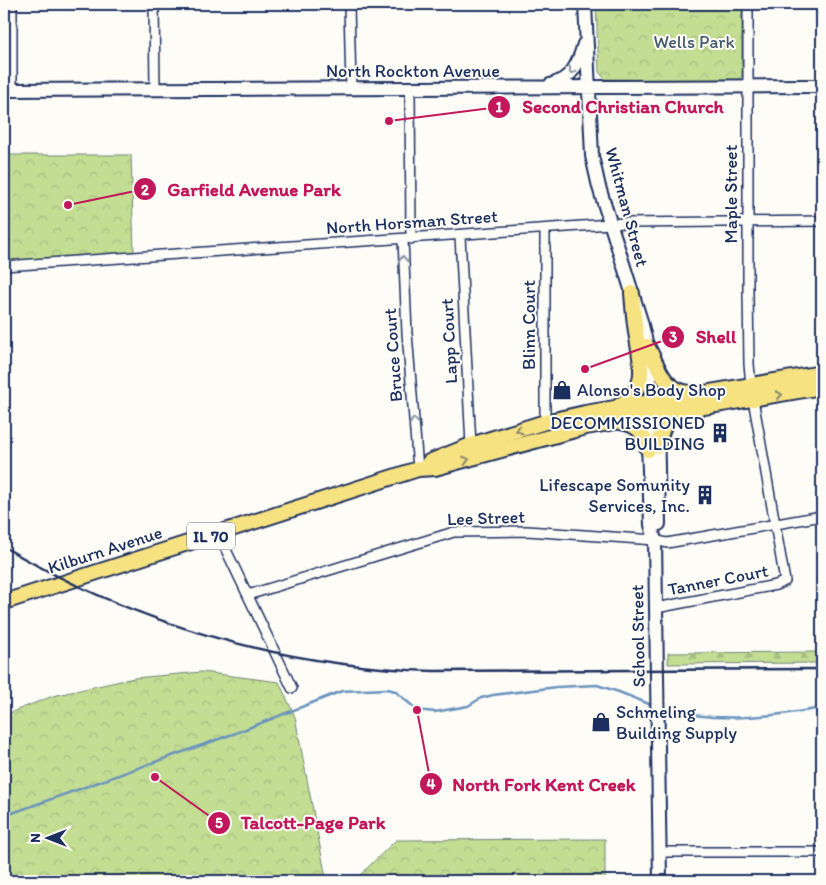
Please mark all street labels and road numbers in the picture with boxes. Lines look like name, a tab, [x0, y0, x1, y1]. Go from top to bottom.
street label: North Rockton Avenue	[326, 60, 500, 82]
street label: Maple Street	[720, 144, 742, 243]
street label: Whitman Street	[600, 145, 654, 269]
street label: North Horsman Street	[325, 205, 499, 239]
street label: Blinn Court	[518, 280, 540, 370]
street label: Lapp Court	[436, 297, 462, 384]
street label: Bruce Court	[379, 307, 407, 403]
street label: Lee Street	[447, 506, 526, 530]
street label: Kilburn Avenue	[45, 521, 165, 579]
road number: IL 70	[187, 522, 235, 550]
street label: Tanner Court	[666, 559, 770, 601]
street label: School Street	[626, 584, 650, 688]

